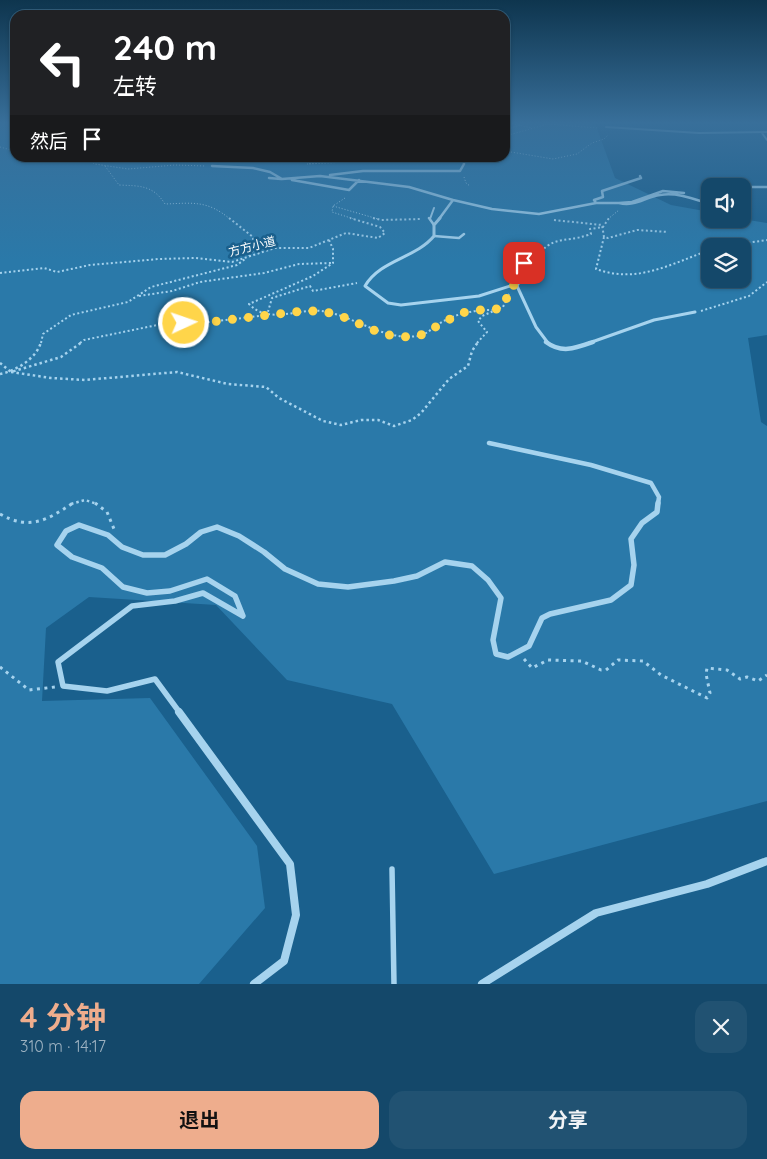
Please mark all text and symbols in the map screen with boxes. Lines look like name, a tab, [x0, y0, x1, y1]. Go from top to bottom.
text: 240 m	[113, 25, 217, 69]
icon: left	[30, 30, 95, 95]
text: 左转	[113, 72, 157, 100]
icon: arrive	[78, 125, 106, 153]
text: 然后	[30, 129, 68, 153]
map controls	[701, 178, 751, 288]
button: sound	[701, 178, 751, 228]
street label: 方方小道	[227, 233, 277, 259]
button: layers	[701, 238, 751, 288]
pin	[503, 242, 545, 284]
icon: arrive	[510, 249, 538, 277]
position arrow	[157, 296, 209, 348]
text: 4 分钟	[20, 998, 106, 1036]
button: close	[695, 1001, 747, 1053]
text: 310 m · 14:17	[20, 1036, 106, 1056]
button: 退出	[20, 1091, 379, 1149]
button: 分享	[389, 1091, 747, 1149]

